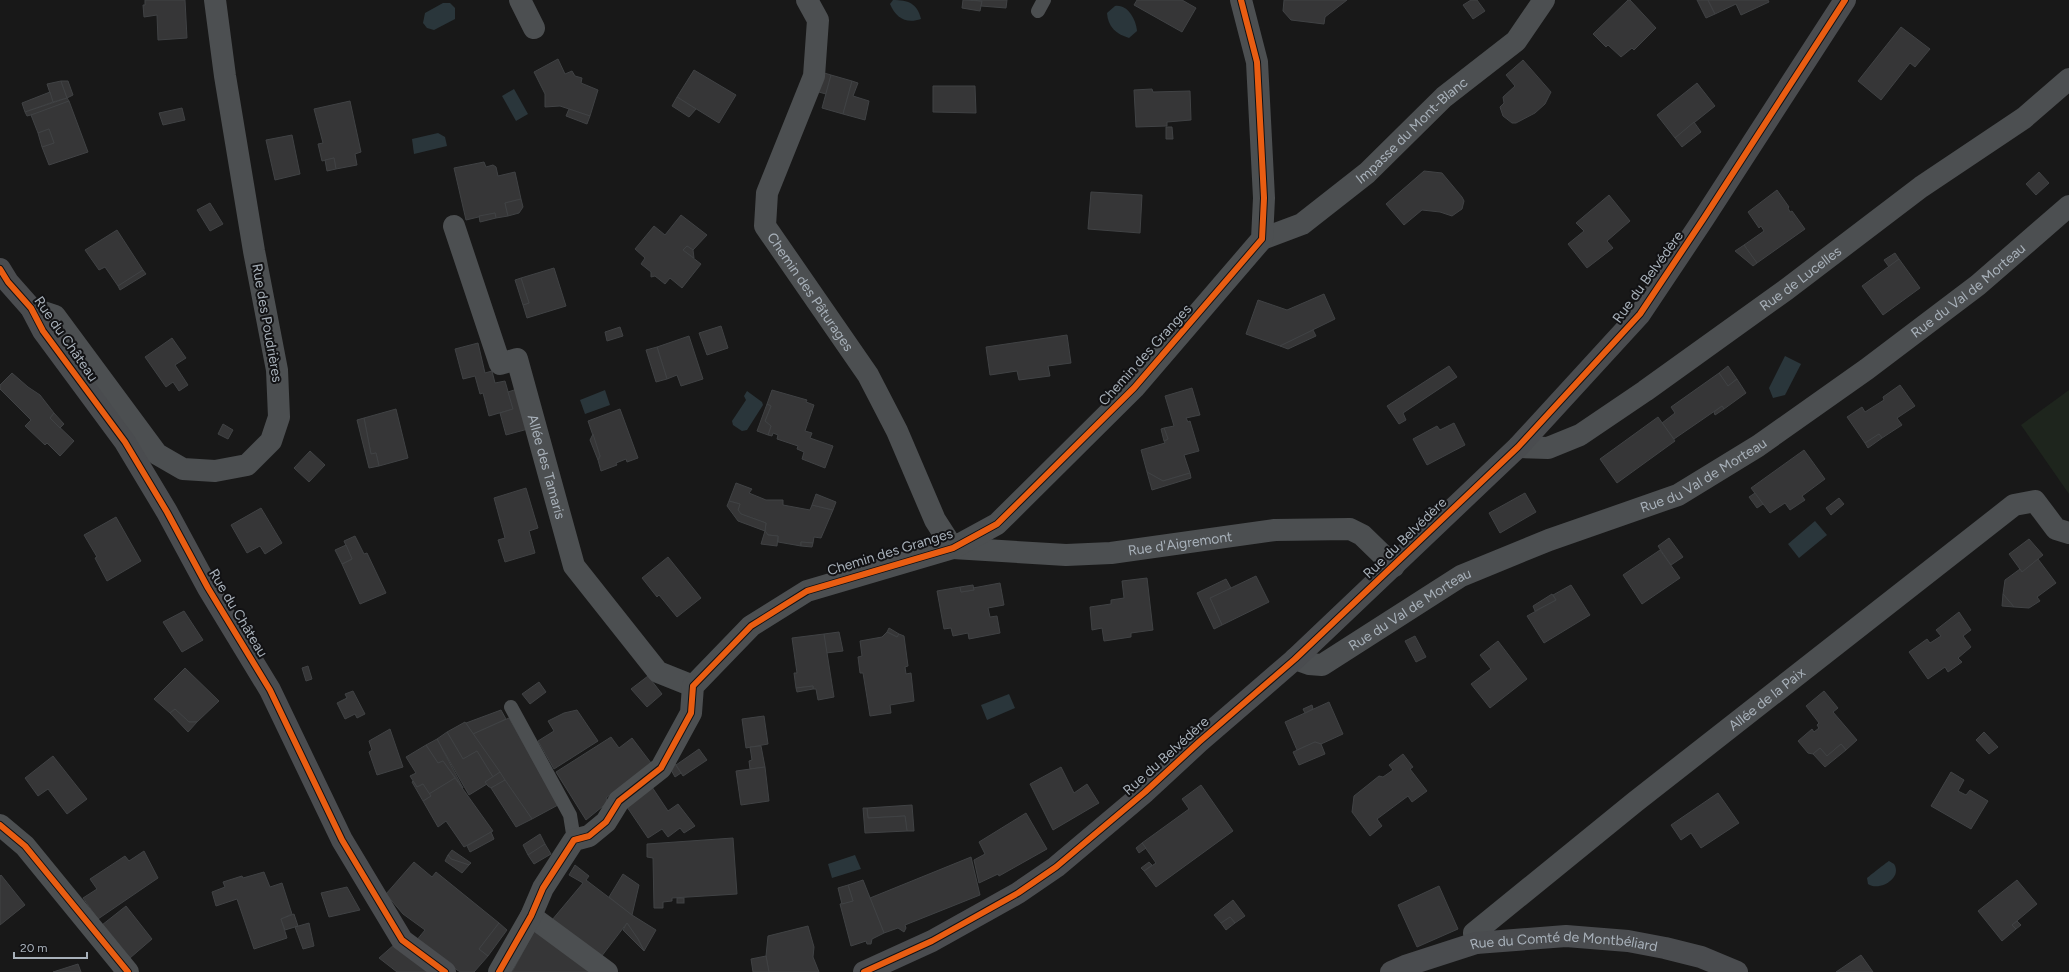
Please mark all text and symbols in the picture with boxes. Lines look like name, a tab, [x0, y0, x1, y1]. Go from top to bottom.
street label: Impasse du Mont-Blanc	[1352, 73, 1471, 187]
street label: Rue du Belvédère	[1609, 227, 1687, 326]
street label: Chemin des Pâturages	[764, 229, 857, 354]
street label: Rue du Val de Morteau	[1907, 239, 2029, 341]
street label: Rue de Lucelles	[1756, 242, 1845, 314]
street label: Rue des Poudrières	[248, 262, 286, 384]
street label: Rue du Château	[30, 293, 102, 385]
street label: Chemin des Granges	[1095, 301, 1195, 409]
street label: Allée des Tamaris	[524, 413, 569, 521]
street label: Rue du Val de Morteau	[1638, 434, 1770, 516]
street label: Rue du Belvédère	[1360, 494, 1451, 582]
street label: Chemin des Granges	[825, 525, 955, 579]
street label: Rue d'Aigremont	[1127, 528, 1233, 559]
street label: Rue du Val de Morteau	[1345, 564, 1474, 654]
street label: Rue du Château	[205, 566, 271, 660]
street label: Allée de la Paix	[1725, 663, 1809, 734]
street label: Rue du Belvédère	[1120, 713, 1213, 799]
street label: Rue du Comté de Montbéliard	[1468, 927, 1659, 955]
scale bar	[14, 934, 87, 960]
text: 20 m	[20, 941, 48, 955]

